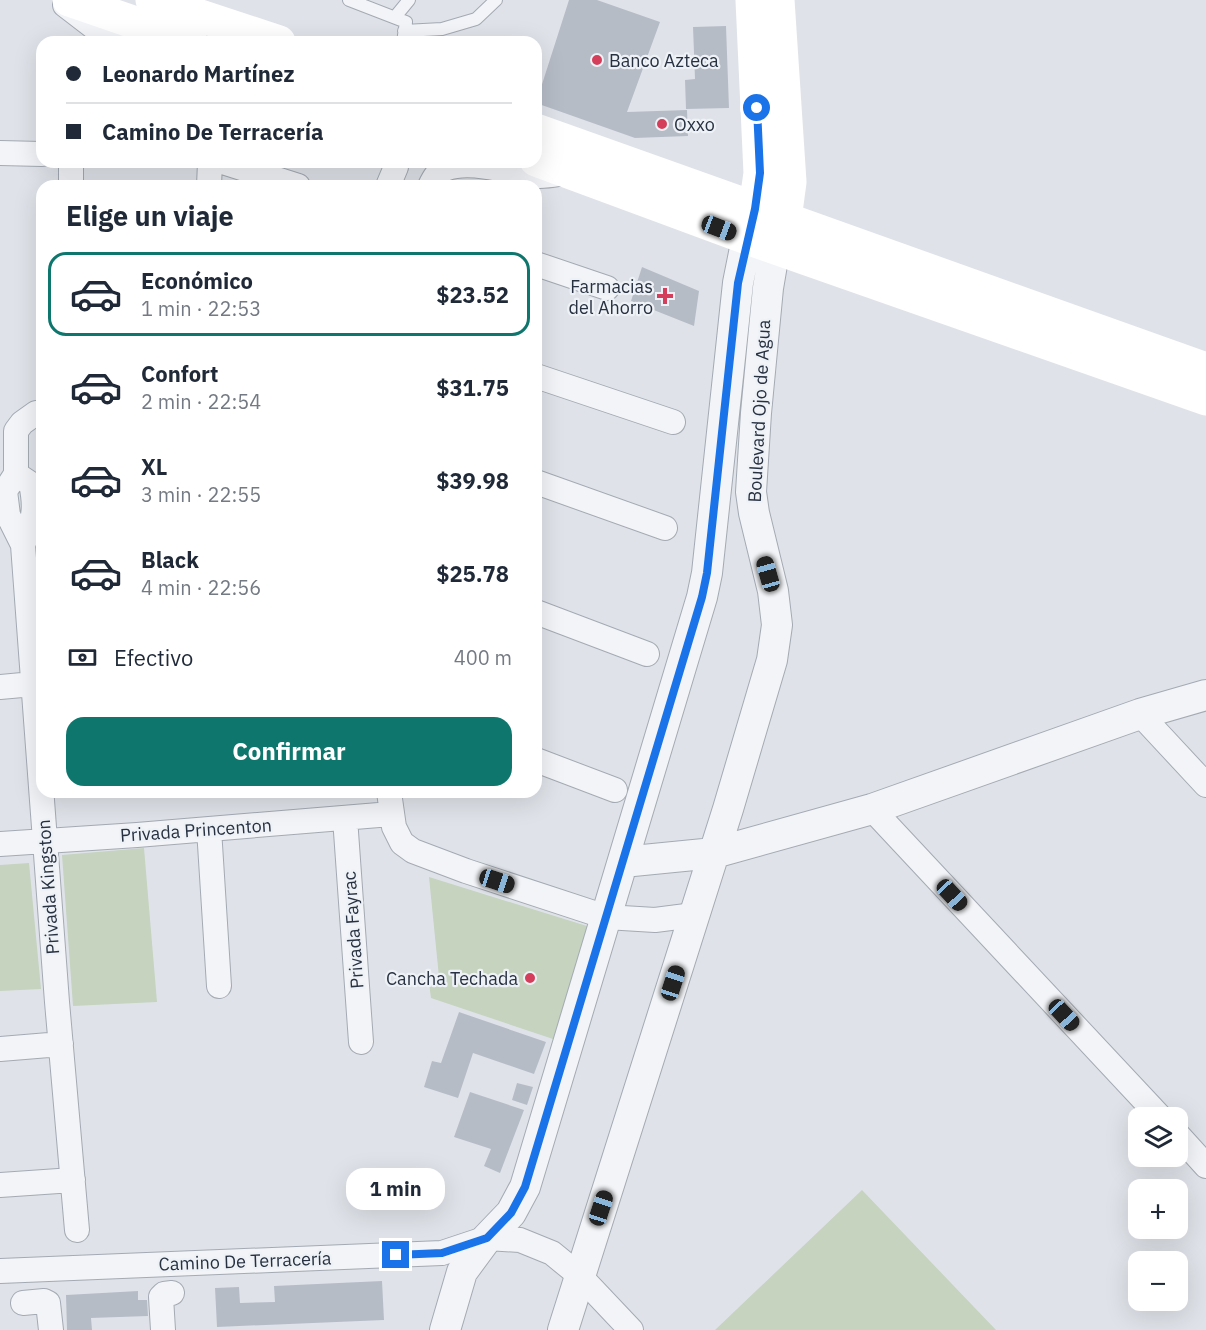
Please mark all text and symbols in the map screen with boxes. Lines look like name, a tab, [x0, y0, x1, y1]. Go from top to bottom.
place label: Banco Azteca	[609, 49, 719, 72]
marker: Banco Azteca	[590, 53, 604, 67]
text: Leonardo Martínez	[102, 59, 295, 88]
route start	[743, 94, 770, 121]
place label: Oxxo	[674, 113, 715, 136]
text: Camino De Terracería	[102, 117, 324, 146]
marker: Oxxo	[655, 117, 669, 131]
text: Elige un viaje	[66, 198, 234, 233]
car	[699, 213, 739, 243]
text: Económico	[141, 266, 253, 295]
icon: car	[69, 267, 123, 321]
place label: Farmacias del Ahorro	[568, 275, 653, 319]
text: $23.52	[436, 280, 509, 309]
marker: Farmacias del Ahorro	[658, 289, 672, 303]
text: 1 min · 22:53	[141, 295, 261, 322]
street label: Boulevard Ojo de Agua	[743, 319, 775, 503]
text: Confort	[141, 359, 219, 388]
icon: car	[69, 360, 123, 414]
text: $31.75	[436, 373, 509, 402]
text: 2 min · 22:54	[141, 388, 261, 415]
text: XL	[141, 452, 167, 481]
icon: car	[69, 453, 123, 507]
text: $39.98	[436, 466, 509, 495]
text: 3 min · 22:55	[141, 481, 261, 508]
text: Black	[141, 545, 199, 574]
icon: car	[69, 546, 123, 600]
car	[754, 554, 782, 594]
text: $25.78	[436, 559, 509, 588]
text: 4 min · 22:56	[141, 574, 261, 601]
icon: cash	[66, 641, 99, 674]
text: Efectivo	[114, 643, 193, 672]
text: 400 m	[454, 644, 512, 671]
button: Confirmar	[66, 717, 512, 786]
street label: Privada Princenton	[119, 813, 273, 847]
street label: Privada Kingston	[32, 819, 64, 955]
car	[477, 867, 517, 895]
street label: Privada Fayrac	[337, 871, 369, 989]
car	[933, 876, 971, 914]
car	[659, 963, 687, 1003]
place label: Cancha Techada	[386, 967, 518, 990]
marker: Cancha Techada	[523, 971, 537, 985]
car	[1045, 996, 1083, 1034]
map controls	[1128, 1107, 1188, 1311]
button: layers	[1128, 1107, 1188, 1167]
callout: 1 min	[346, 1168, 446, 1210]
text: 1 min	[369, 1175, 422, 1202]
button: +	[1128, 1179, 1188, 1239]
car	[587, 1188, 615, 1228]
route end	[382, 1241, 409, 1268]
street label: Camino De Terracería	[158, 1246, 332, 1276]
button: −	[1128, 1251, 1188, 1311]

